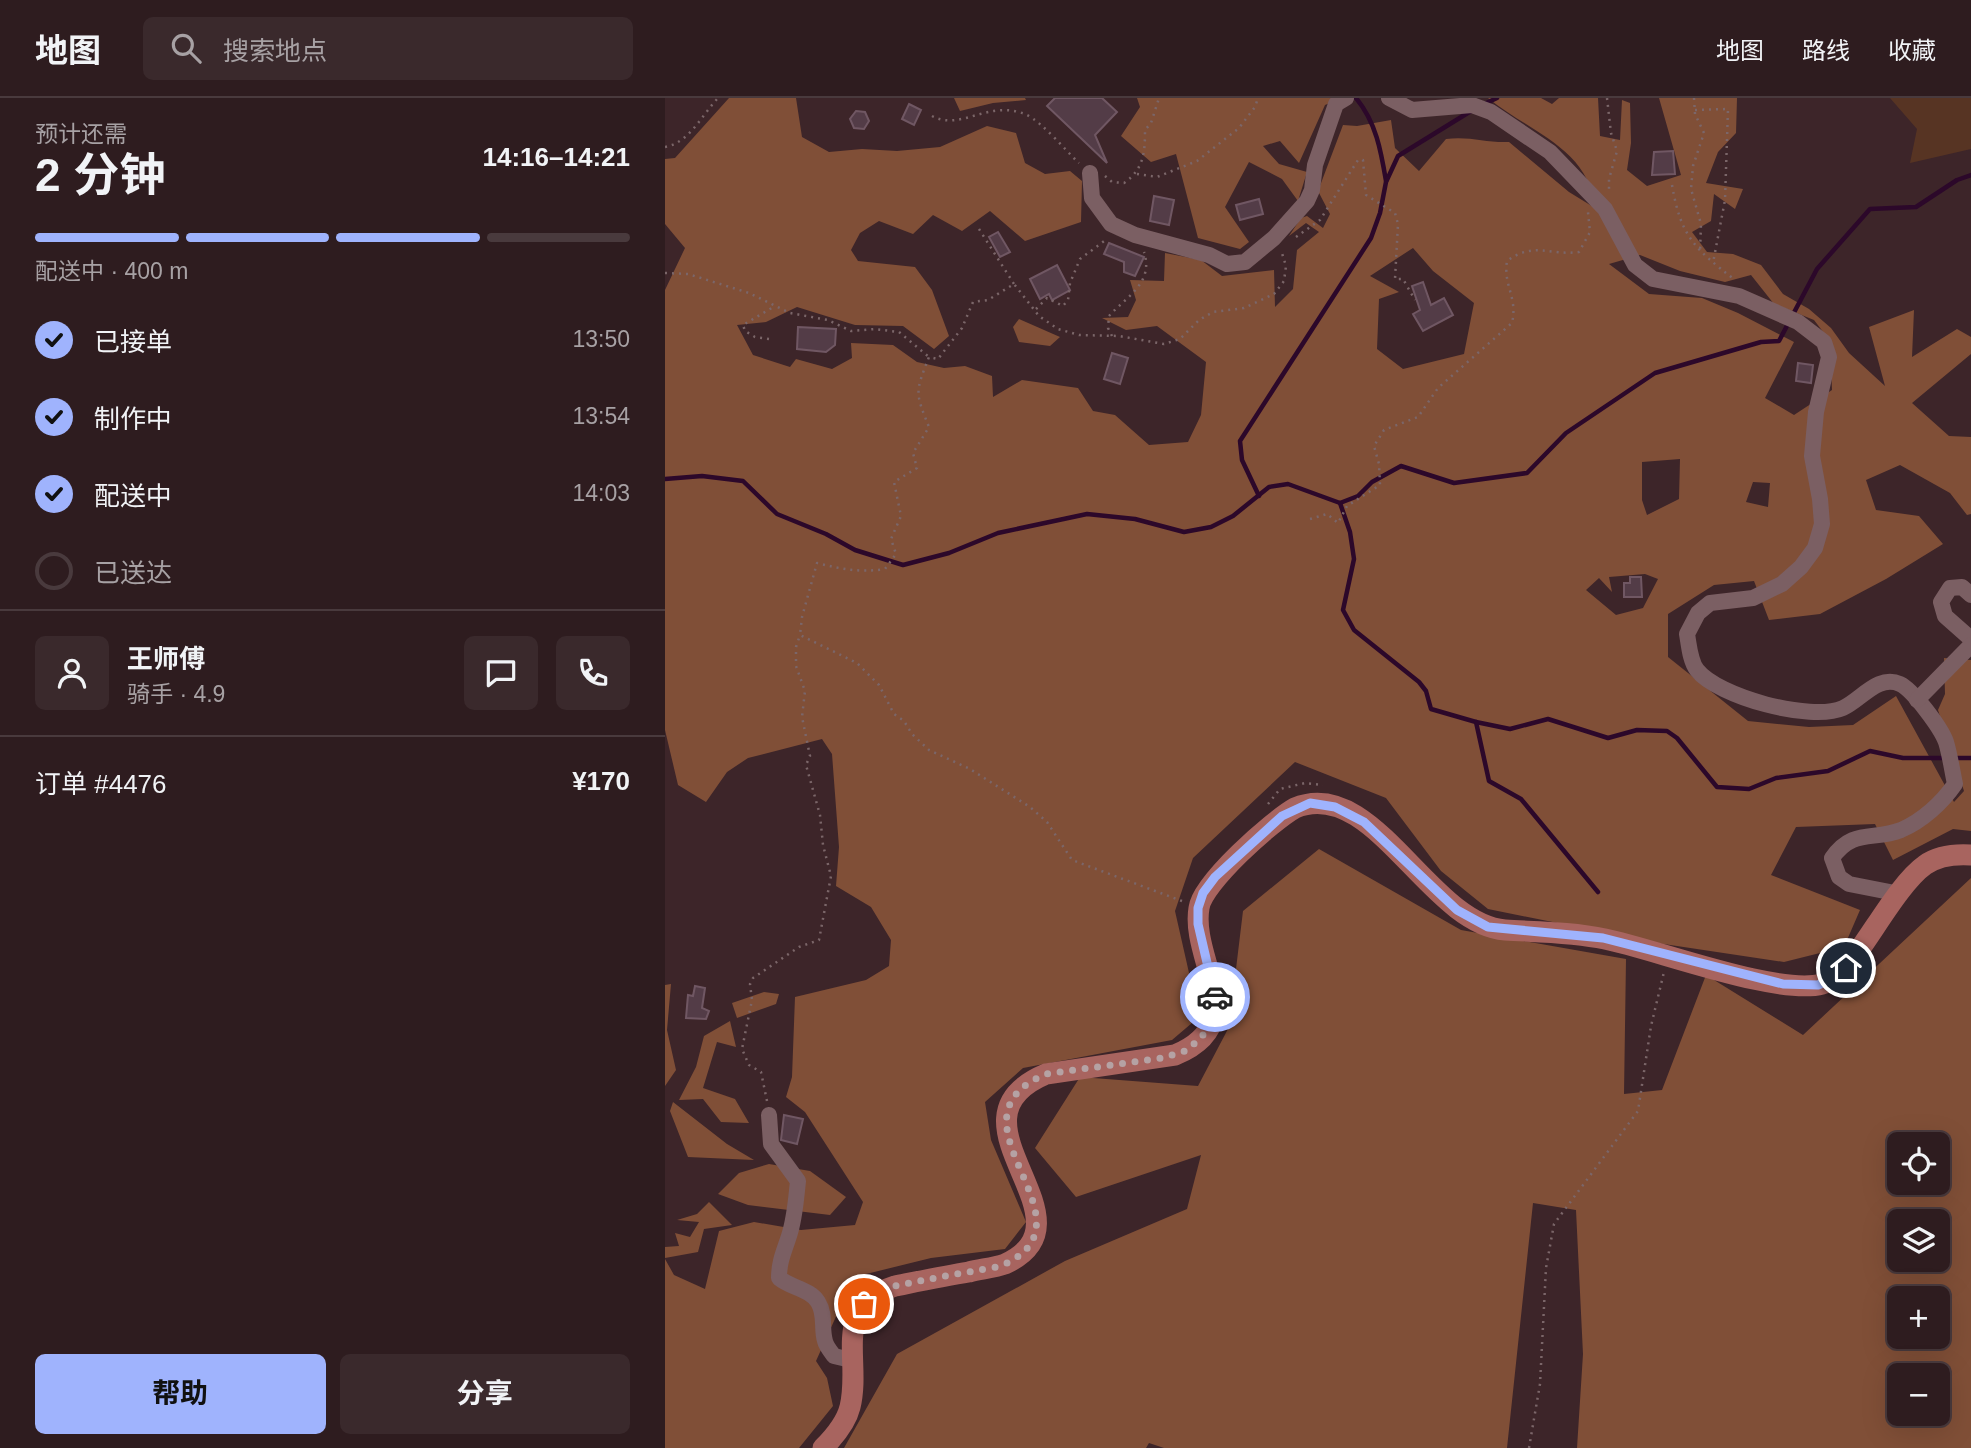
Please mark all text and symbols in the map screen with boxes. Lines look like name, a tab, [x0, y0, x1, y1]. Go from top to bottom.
search box	[143, 17, 633, 80]
icon: search	[167, 29, 205, 67]
text: 地图	[35, 32, 101, 69]
text: 搜索地点	[223, 36, 327, 66]
text: 地图	[1716, 37, 1764, 64]
text: 路线	[1802, 37, 1850, 64]
text: 收藏	[1888, 37, 1936, 64]
text: 预计还需	[35, 121, 127, 147]
text: 14:16–14:21	[483, 142, 630, 172]
text: 2 分钟	[35, 149, 165, 201]
text: 配送中 · 400 m	[35, 258, 188, 284]
icon: check	[35, 321, 73, 359]
text: 13:50	[572, 326, 630, 352]
text: 已接单	[94, 327, 172, 357]
icon: check	[35, 398, 73, 436]
text: 13:54	[572, 403, 630, 429]
text: 制作中	[94, 404, 172, 434]
icon: check	[35, 475, 73, 513]
text: 14:03	[572, 480, 630, 506]
text: 配送中	[94, 481, 172, 511]
text: 已送达	[94, 558, 172, 588]
button: person	[35, 636, 109, 710]
button: chat	[464, 636, 538, 710]
button: phone	[556, 636, 630, 710]
text: 王师傅	[127, 644, 205, 674]
text: 骑手 · 4.9	[127, 681, 225, 707]
text: ¥170	[572, 766, 630, 796]
text: 订单 #4476	[35, 769, 167, 799]
pin	[1816, 938, 1876, 998]
icon: home	[1827, 949, 1865, 987]
courier	[1180, 962, 1250, 1032]
icon: car	[1196, 978, 1234, 1016]
map controls	[1887, 1132, 1950, 1426]
button: locate	[1887, 1132, 1950, 1195]
button: layers	[1887, 1209, 1950, 1272]
pin	[834, 1274, 894, 1334]
icon: bag	[845, 1285, 883, 1323]
button: +	[1887, 1286, 1950, 1349]
button: 帮助	[35, 1354, 326, 1434]
button: 分享	[340, 1354, 630, 1434]
button: −	[1887, 1363, 1950, 1426]

